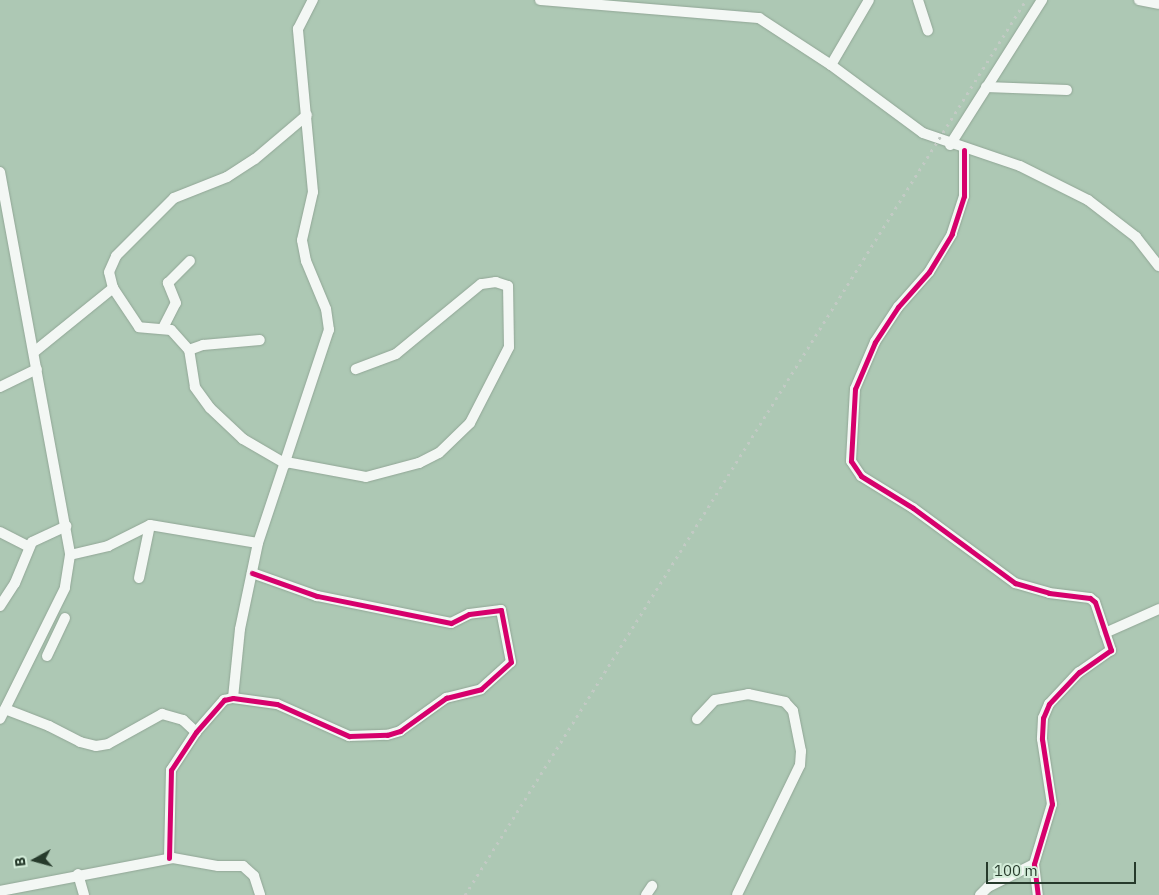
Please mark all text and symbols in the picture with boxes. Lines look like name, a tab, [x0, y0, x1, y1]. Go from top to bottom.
north arrow	[10, 835, 60, 885]
scale bar	[989, 852, 1139, 884]
text: B	[11, 856, 30, 868]
text: 100 m	[994, 861, 1038, 880]

